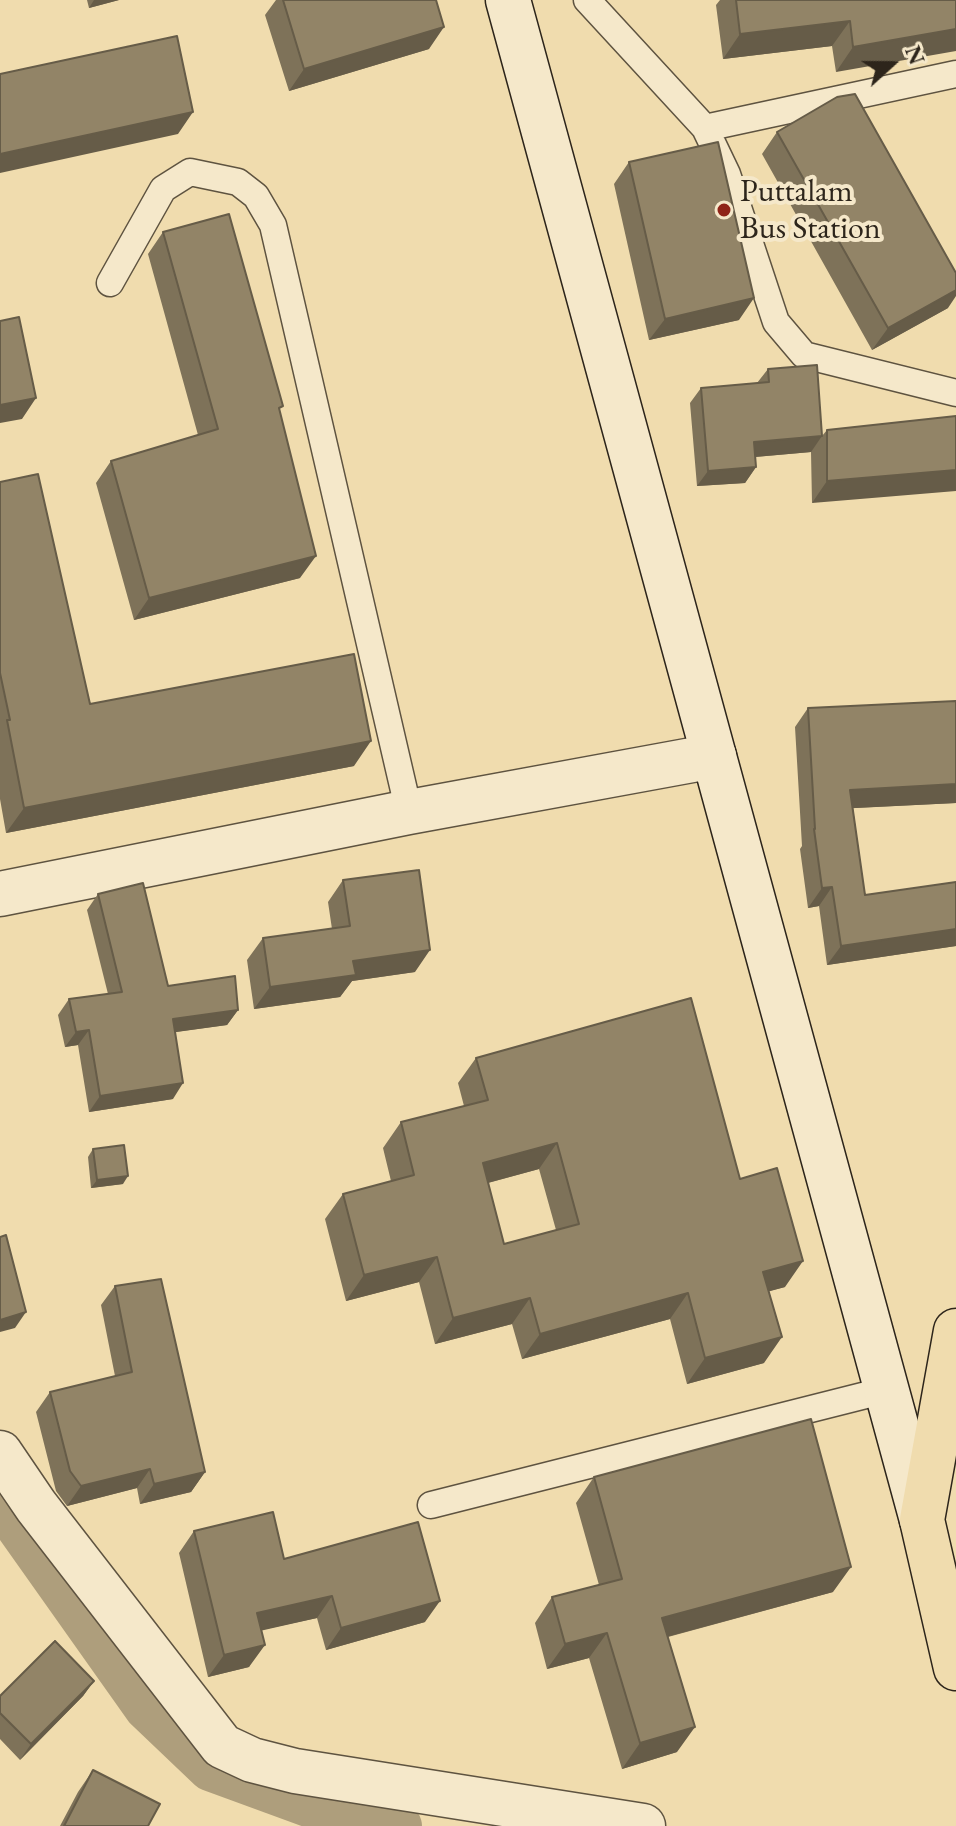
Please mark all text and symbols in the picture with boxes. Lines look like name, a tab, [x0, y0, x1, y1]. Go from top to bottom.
north arrow	[852, 24, 932, 104]
text: N	[898, 42, 932, 69]
place label: Puttalam Bus Station	[740, 173, 881, 248]
marker: Puttalam Bus Station	[715, 201, 733, 219]

